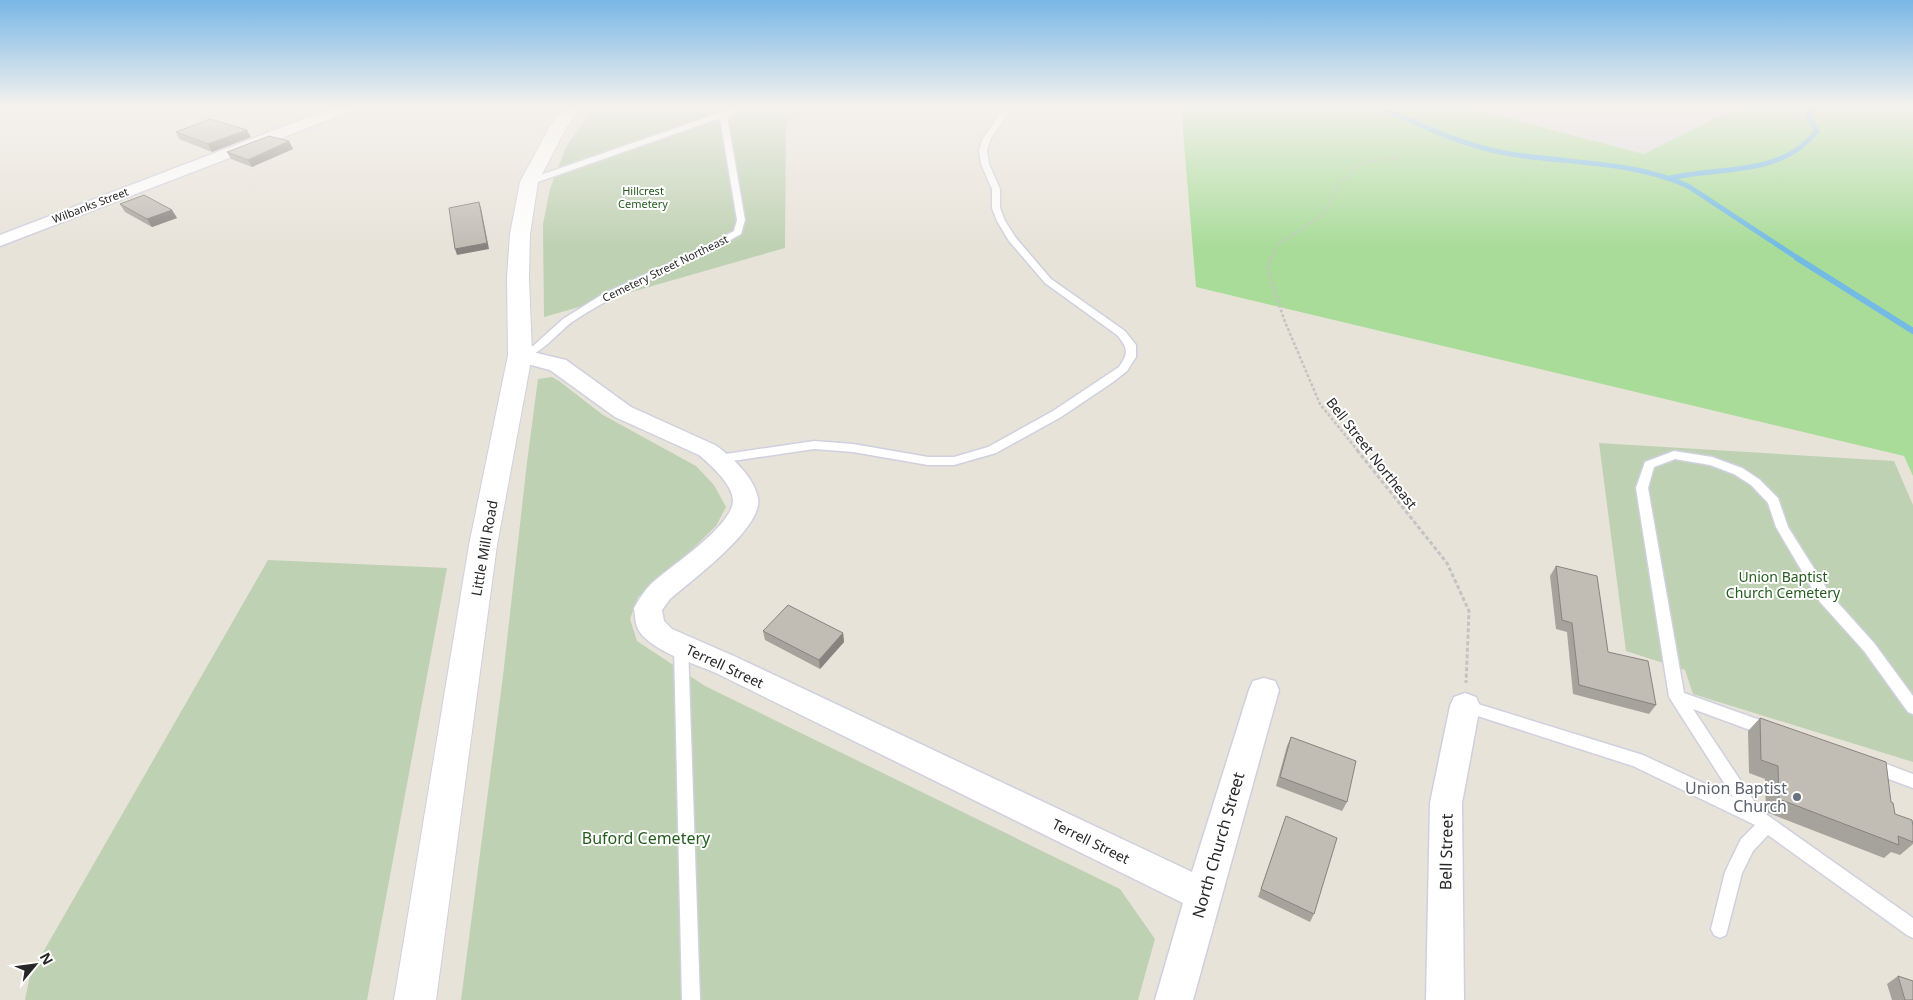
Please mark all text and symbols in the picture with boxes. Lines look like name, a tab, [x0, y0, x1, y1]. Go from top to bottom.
park label: Hillcrest Cemetery	[618, 183, 668, 211]
street label: Wilbanks Street	[50, 184, 130, 226]
street label: Cemetery Street Northeast	[600, 231, 730, 305]
street label: Bell Street Northeast	[1322, 393, 1422, 513]
street label: Little Mill Road	[466, 499, 502, 597]
park label: Union Baptist Church Cemetery	[1726, 567, 1841, 602]
street label: Terrell Street	[683, 640, 767, 692]
street label: North Church Street	[1187, 769, 1249, 921]
place label: Union Baptist Church	[1685, 777, 1787, 817]
marker: Union Baptist Church	[1791, 791, 1803, 803]
street label: Bell Street	[1434, 813, 1458, 890]
street label: Terrell Street	[1049, 814, 1133, 868]
park label: Buford Cemetery	[582, 827, 711, 849]
north arrow	[10, 940, 60, 990]
text: N	[36, 949, 58, 968]

